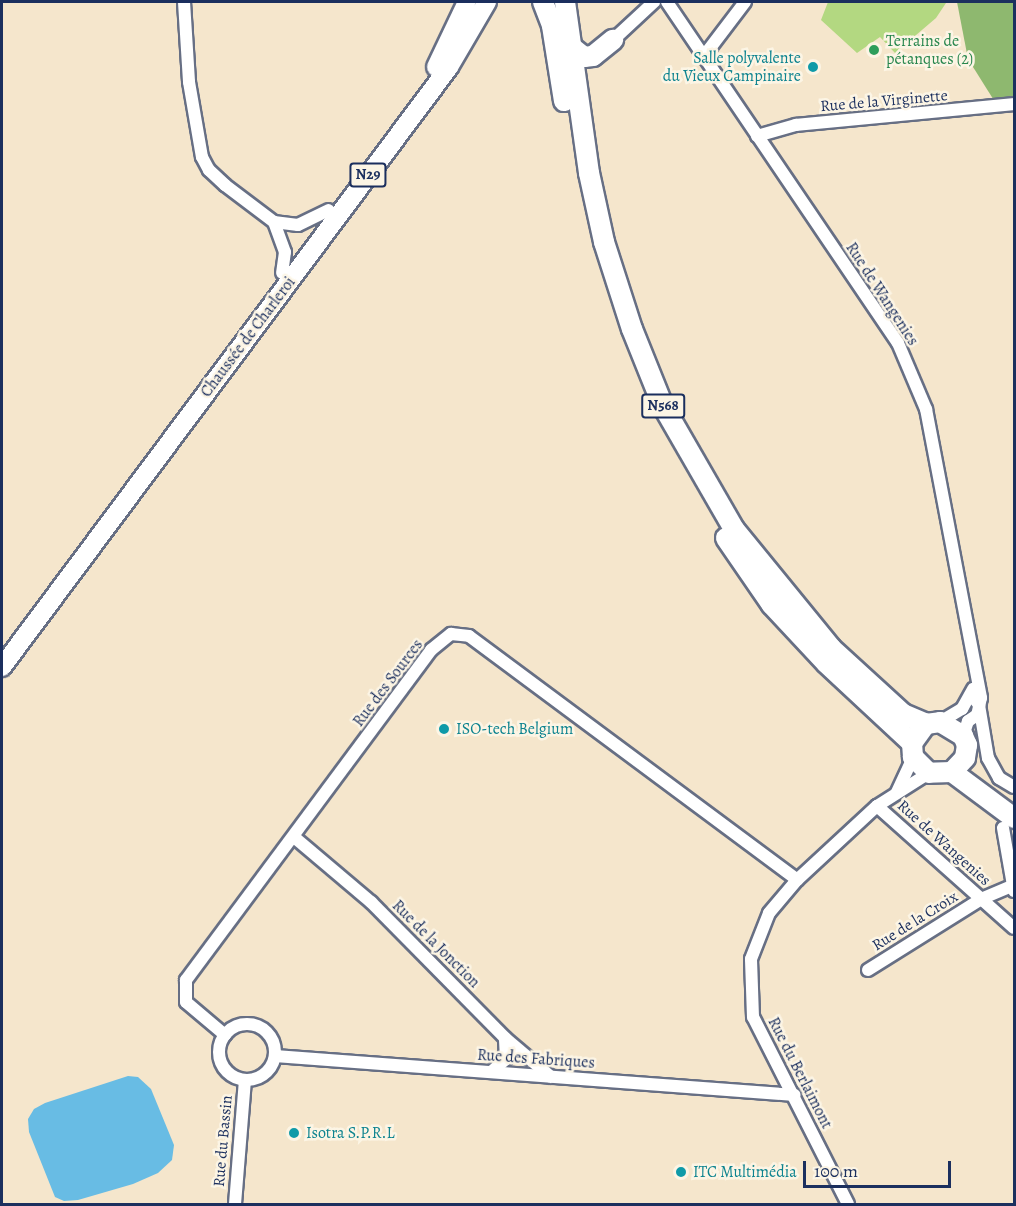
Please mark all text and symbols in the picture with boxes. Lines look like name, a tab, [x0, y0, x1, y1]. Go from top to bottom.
place label: Terrains de pétanques (2)	[886, 31, 973, 69]
marker: Terrains de pétanques (2)	[867, 43, 881, 57]
place label: Salle polyvalente du Vieux Campinaire	[663, 48, 801, 86]
marker: Salle polyvalente du Vieux Campinaire	[806, 60, 820, 74]
street label: Rue de la Virginette	[820, 86, 948, 116]
road number: N29	[348, 163, 388, 187]
street label: Rue de Wangenies	[842, 239, 922, 349]
street label: Chaussée de Charleroi	[197, 273, 299, 401]
road number: N568	[640, 394, 686, 418]
street label: Rue des Sources	[349, 635, 427, 731]
place label: ISO-tech Belgium	[456, 719, 573, 739]
marker: ISO-tech Belgium	[437, 722, 451, 736]
street label: Rue de Wangenies	[893, 796, 995, 890]
street label: Rue de la Croix	[869, 887, 961, 955]
street label: Rue de la Jonction	[388, 896, 484, 992]
street label: Rue du Berlaimont	[764, 1014, 836, 1132]
street label: Rue des Fabriques	[477, 1045, 595, 1073]
street label: Rue du Bassin	[209, 1094, 237, 1188]
place label: Isotra S.P.R.L	[306, 1123, 395, 1143]
marker: Isotra S.P.R.L	[287, 1126, 301, 1140]
scale bar	[806, 1149, 954, 1187]
text: 100 m	[814, 1159, 858, 1183]
place label: ITC Multimédia	[693, 1162, 797, 1182]
marker: ITC Multimédia	[674, 1165, 688, 1179]

